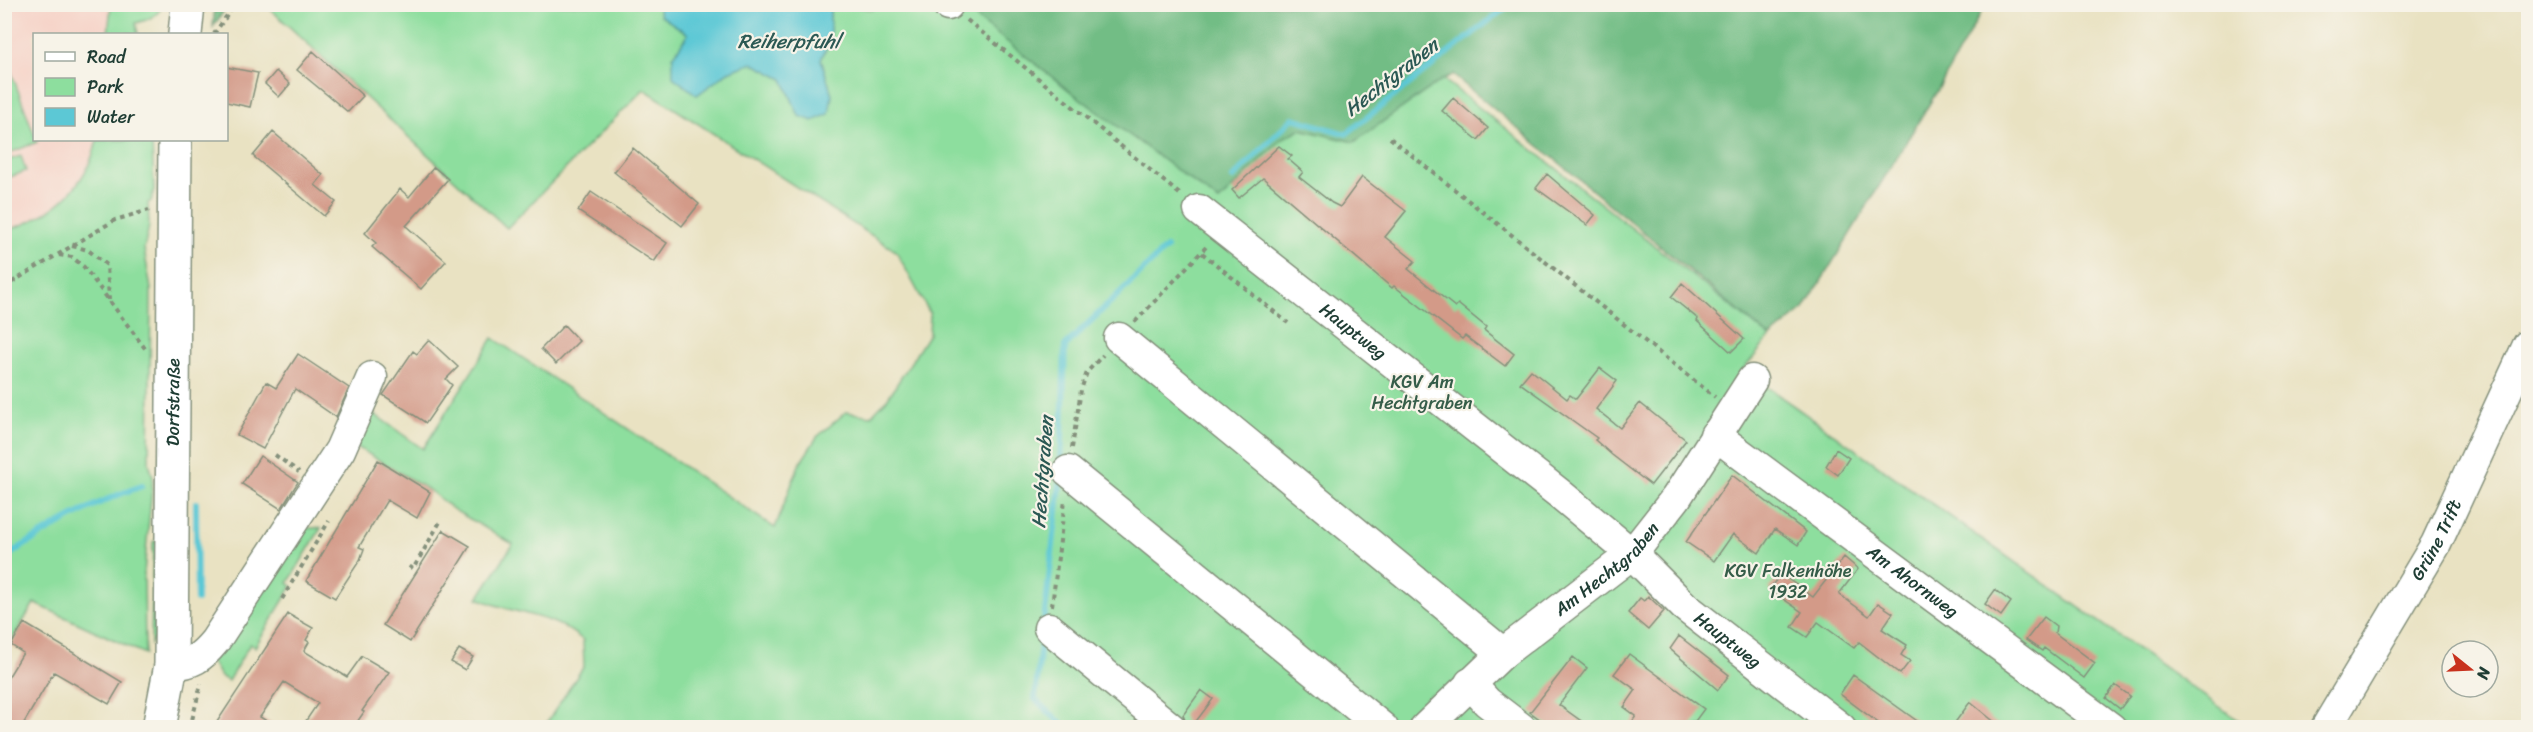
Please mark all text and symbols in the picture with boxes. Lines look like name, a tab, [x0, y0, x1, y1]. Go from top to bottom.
water label: Reiherpfuhl	[738, 24, 845, 59]
water label: Hechtgraben	[1336, 28, 1448, 126]
legend	[33, 33, 228, 141]
text: Road	[87, 41, 127, 73]
text: Park	[87, 71, 124, 103]
text: Water	[87, 101, 136, 133]
street label: Hauptweg	[1312, 294, 1394, 368]
street label: Dorfstraße	[157, 358, 189, 446]
park label: KGV Am Hechtgraben	[1371, 366, 1473, 419]
water label: Hechtgraben	[1021, 413, 1064, 529]
street label: Grüne Trift	[2402, 493, 2471, 587]
street label: Am Hechtgraben	[1546, 514, 1668, 625]
street label: Am Ahornweg	[1859, 536, 1966, 626]
park label: KGV Falkenhöhe 1932	[1725, 555, 1852, 608]
street label: Hauptweg	[1687, 603, 1769, 677]
north arrow	[2440, 639, 2500, 699]
text: N	[2468, 663, 2500, 684]

